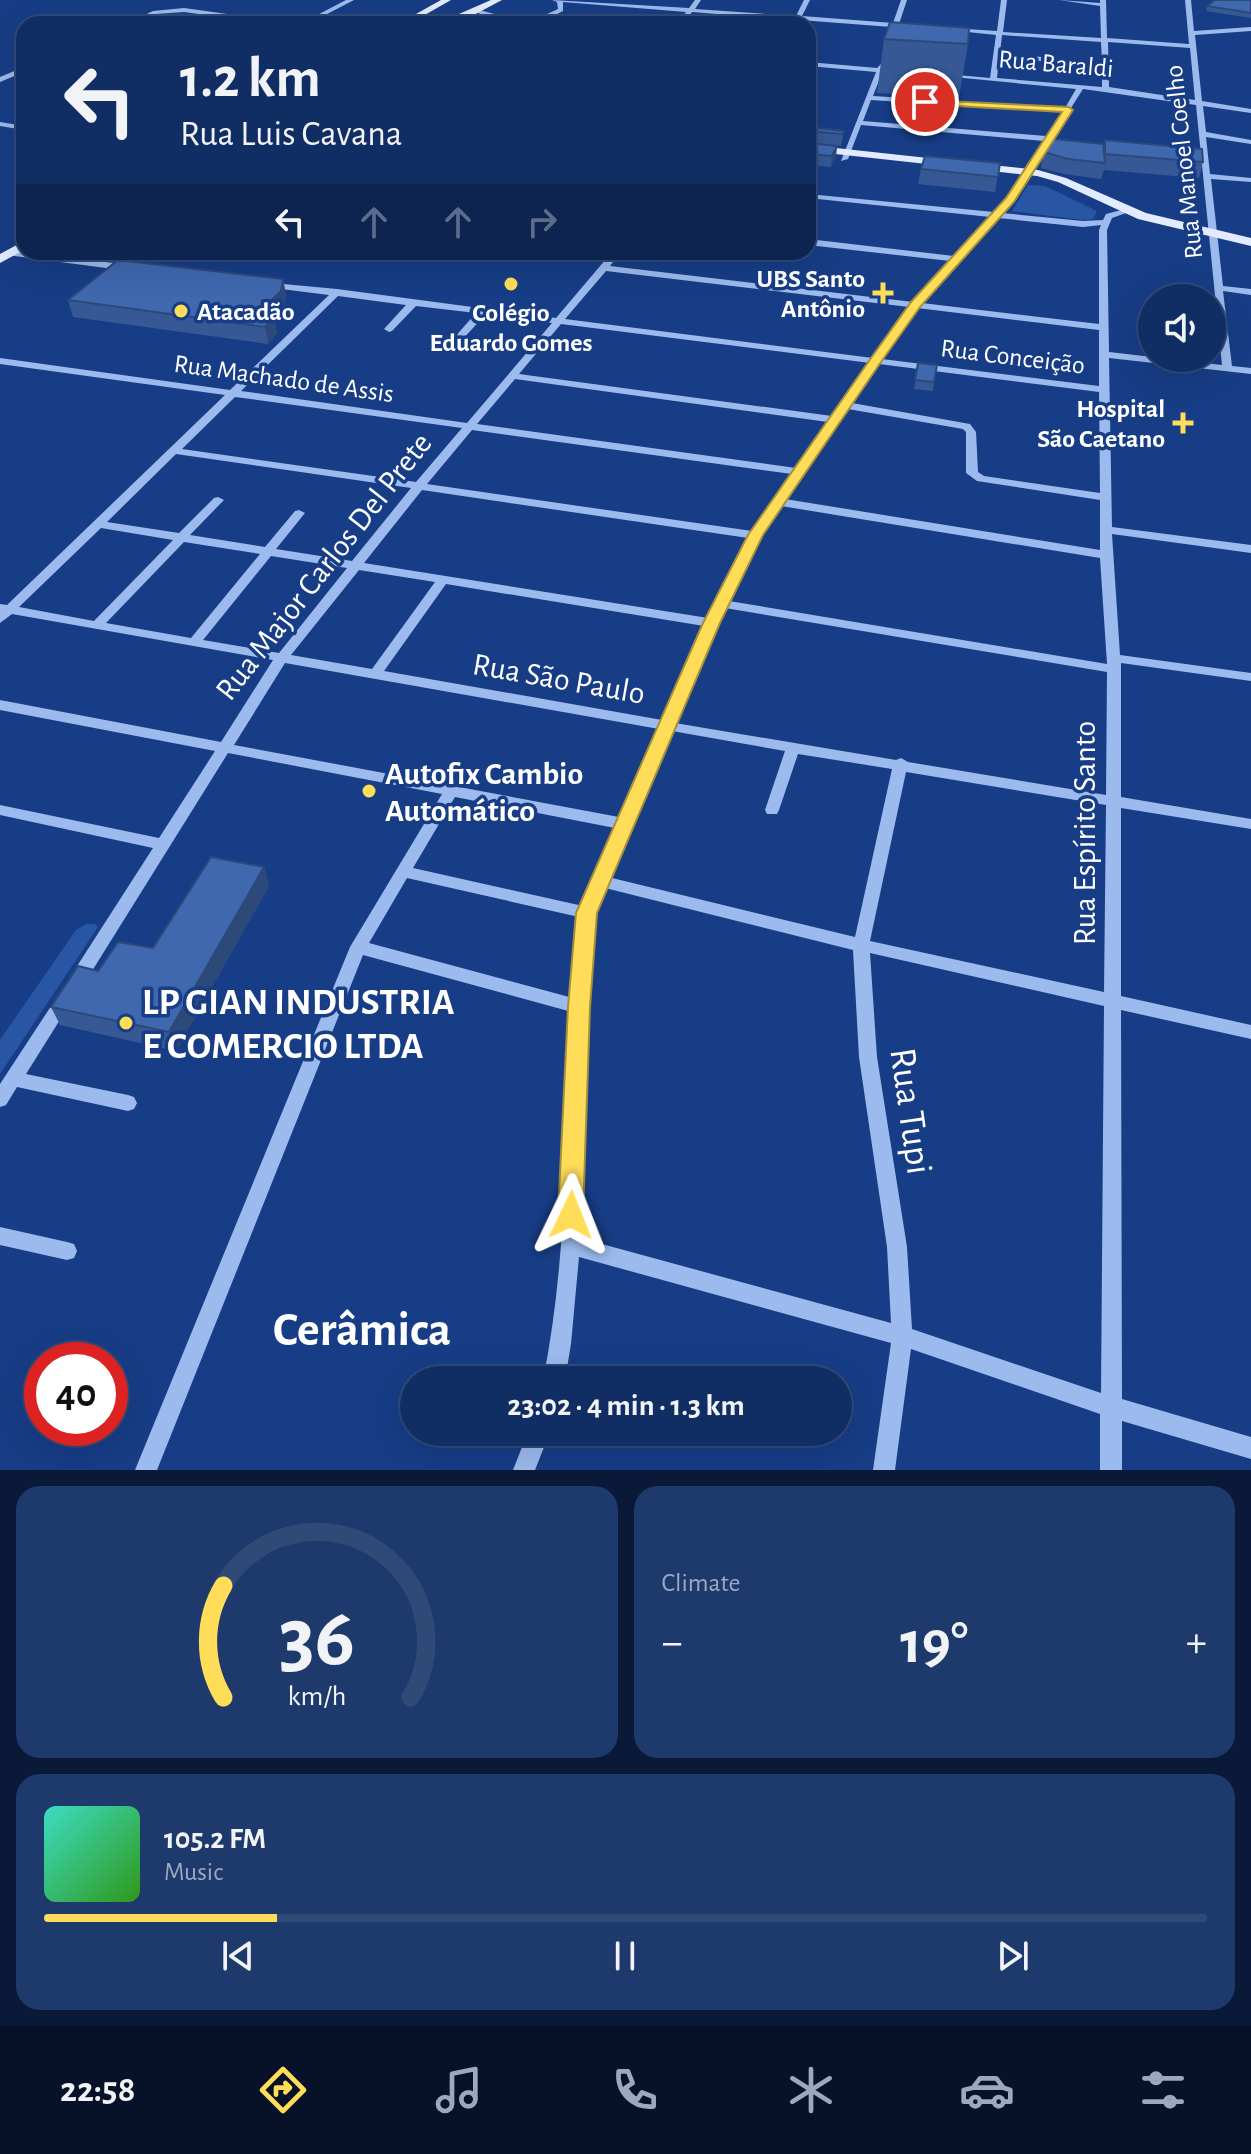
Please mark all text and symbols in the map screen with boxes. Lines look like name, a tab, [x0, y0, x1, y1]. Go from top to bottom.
street label: Rua Baraldi	[997, 46, 1115, 82]
icon: left	[48, 48, 152, 152]
text: 1.2 km	[180, 51, 321, 107]
street label: Rua Manoel Coelho	[1161, 64, 1207, 260]
pin	[891, 68, 959, 136]
icon: arrive	[903, 80, 947, 124]
text: Rua Luis Cavana	[180, 116, 402, 152]
icon: left	[268, 200, 312, 244]
icon: ahead	[352, 200, 396, 244]
icon: ahead	[436, 200, 480, 244]
icon: right	[520, 200, 564, 244]
place label: UBS Santo Antônio	[756, 266, 865, 322]
marker: Colégio Eduardo Gomes	[502, 275, 520, 293]
marker: UBS Santo Antônio	[872, 282, 894, 304]
map controls	[1138, 284, 1226, 372]
button: sound	[1138, 284, 1226, 372]
place label: Atacadão	[197, 299, 295, 325]
place label: Colégio Eduardo Gomes	[430, 300, 592, 356]
marker: Atacadão	[172, 302, 190, 320]
street label: Rua Conceição	[939, 335, 1087, 379]
street label: Rua Machado de Assis	[172, 351, 395, 407]
place label: Hospital São Caetano	[1037, 396, 1165, 452]
marker: Hospital São Caetano	[1172, 412, 1194, 434]
street label: Rua Major Carlos Del Prete	[210, 427, 438, 706]
street label: Rua São Paulo	[470, 648, 647, 710]
street label: Rua Espírito Santo	[1069, 721, 1101, 945]
place label: Autofix Cambio Automático	[385, 758, 583, 827]
marker: Autofix Cambio Automático	[360, 782, 378, 800]
place label: LP GIAN INDUSTRIA E COMERCIO LTDA	[142, 984, 455, 1066]
marker: LP GIAN INDUSTRIA E COMERCIO LTDA	[117, 1014, 135, 1032]
street label: Rua Tupi	[882, 1046, 938, 1177]
position arrow	[529, 1173, 613, 1257]
district label: Cerâmica	[273, 1307, 451, 1355]
speed limit sign: 40	[24, 1342, 128, 1446]
text: 23:02 · 4 min · 1.3 km	[507, 1391, 745, 1421]
text: Climate	[662, 1570, 740, 1596]
text: 36	[279, 1597, 355, 1681]
text: 19°	[900, 1614, 968, 1674]
text: −	[662, 1621, 683, 1665]
text: +	[1186, 1621, 1207, 1665]
text: km/h	[287, 1682, 346, 1711]
text: 105.2 FM	[164, 1824, 266, 1854]
text: Music	[164, 1859, 223, 1885]
icon: previous	[216, 1934, 260, 1978]
icon: pause	[603, 1934, 647, 1978]
icon: next	[991, 1934, 1035, 1978]
icon: directions	[255, 2062, 311, 2118]
icon: music	[431, 2062, 487, 2118]
icon: phone	[607, 2062, 663, 2118]
icon: climate	[783, 2062, 839, 2118]
icon: car	[959, 2062, 1015, 2118]
icon: filters	[1135, 2062, 1191, 2118]
text: 22:58	[60, 2072, 135, 2108]

